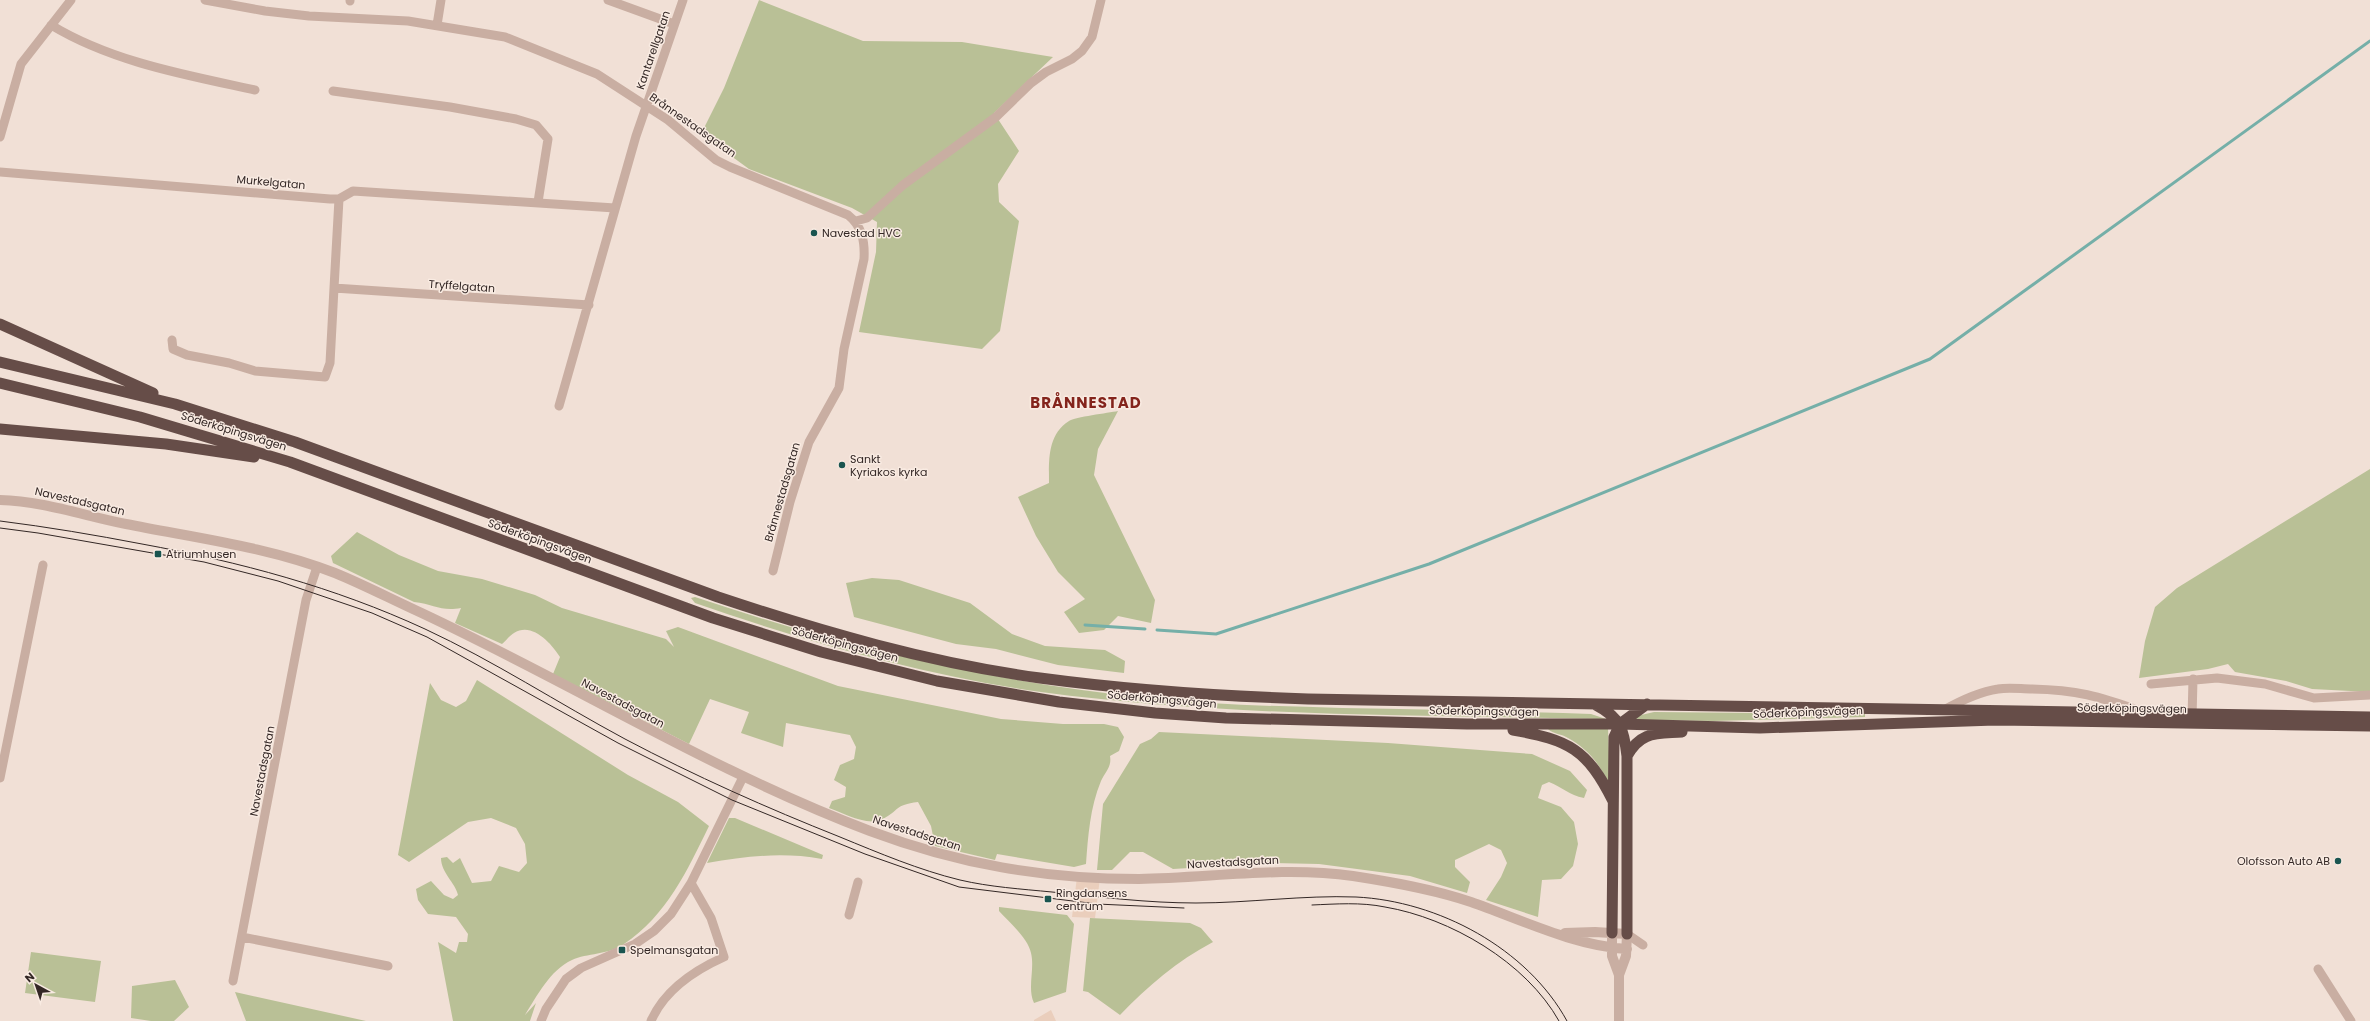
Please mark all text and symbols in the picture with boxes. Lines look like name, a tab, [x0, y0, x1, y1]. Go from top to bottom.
street label: Kantarellgatan	[632, 9, 674, 91]
street label: Brånnestadsgatan	[646, 89, 740, 161]
street label: Murkelgatan	[236, 171, 306, 193]
place label: Navestad HVC	[822, 225, 901, 241]
marker: Navestad HVC	[809, 228, 819, 238]
street label: Tryffelgatan	[428, 276, 496, 296]
district label: BRÅNNESTAD	[1030, 392, 1142, 413]
street label: Söderköpingsvägen	[179, 407, 289, 455]
street label: Brånnestadsgatan	[760, 440, 804, 544]
place label: Sankt Kyriakos kyrka	[850, 451, 927, 480]
marker: Sankt Kyriakos kyrka	[837, 460, 847, 470]
street label: Navestadsgatan	[33, 483, 127, 519]
street label: Söderköpingsvägen	[486, 515, 594, 567]
place label: Atriumhusen	[166, 546, 236, 562]
marker: Atriumhusen	[153, 549, 163, 559]
street label: Söderköpingsvägen	[790, 622, 900, 666]
street label: Navestadsgatan	[579, 674, 667, 732]
street label: Söderköpingsvägen	[1107, 686, 1217, 712]
street label: Söderköpingsvägen	[2077, 699, 2187, 717]
street label: Söderköpingsvägen	[1429, 702, 1539, 720]
street label: Söderköpingsvägen	[1753, 702, 1863, 722]
street label: Navestadsgatan	[245, 724, 279, 818]
street label: Navestadsgatan	[871, 811, 963, 855]
street label: Navestadsgatan	[1187, 852, 1279, 872]
place label: Olofsson Auto AB	[2237, 853, 2330, 869]
marker: Olofsson Auto AB	[2333, 856, 2343, 866]
place label: Ringdansens centrum	[1056, 885, 1127, 914]
marker: Ringdansens centrum	[1043, 894, 1053, 904]
place label: Spelmansgatan	[630, 942, 718, 958]
marker: Spelmansgatan	[617, 945, 627, 955]
north arrow	[16, 965, 56, 1005]
text: N	[21, 969, 38, 986]

